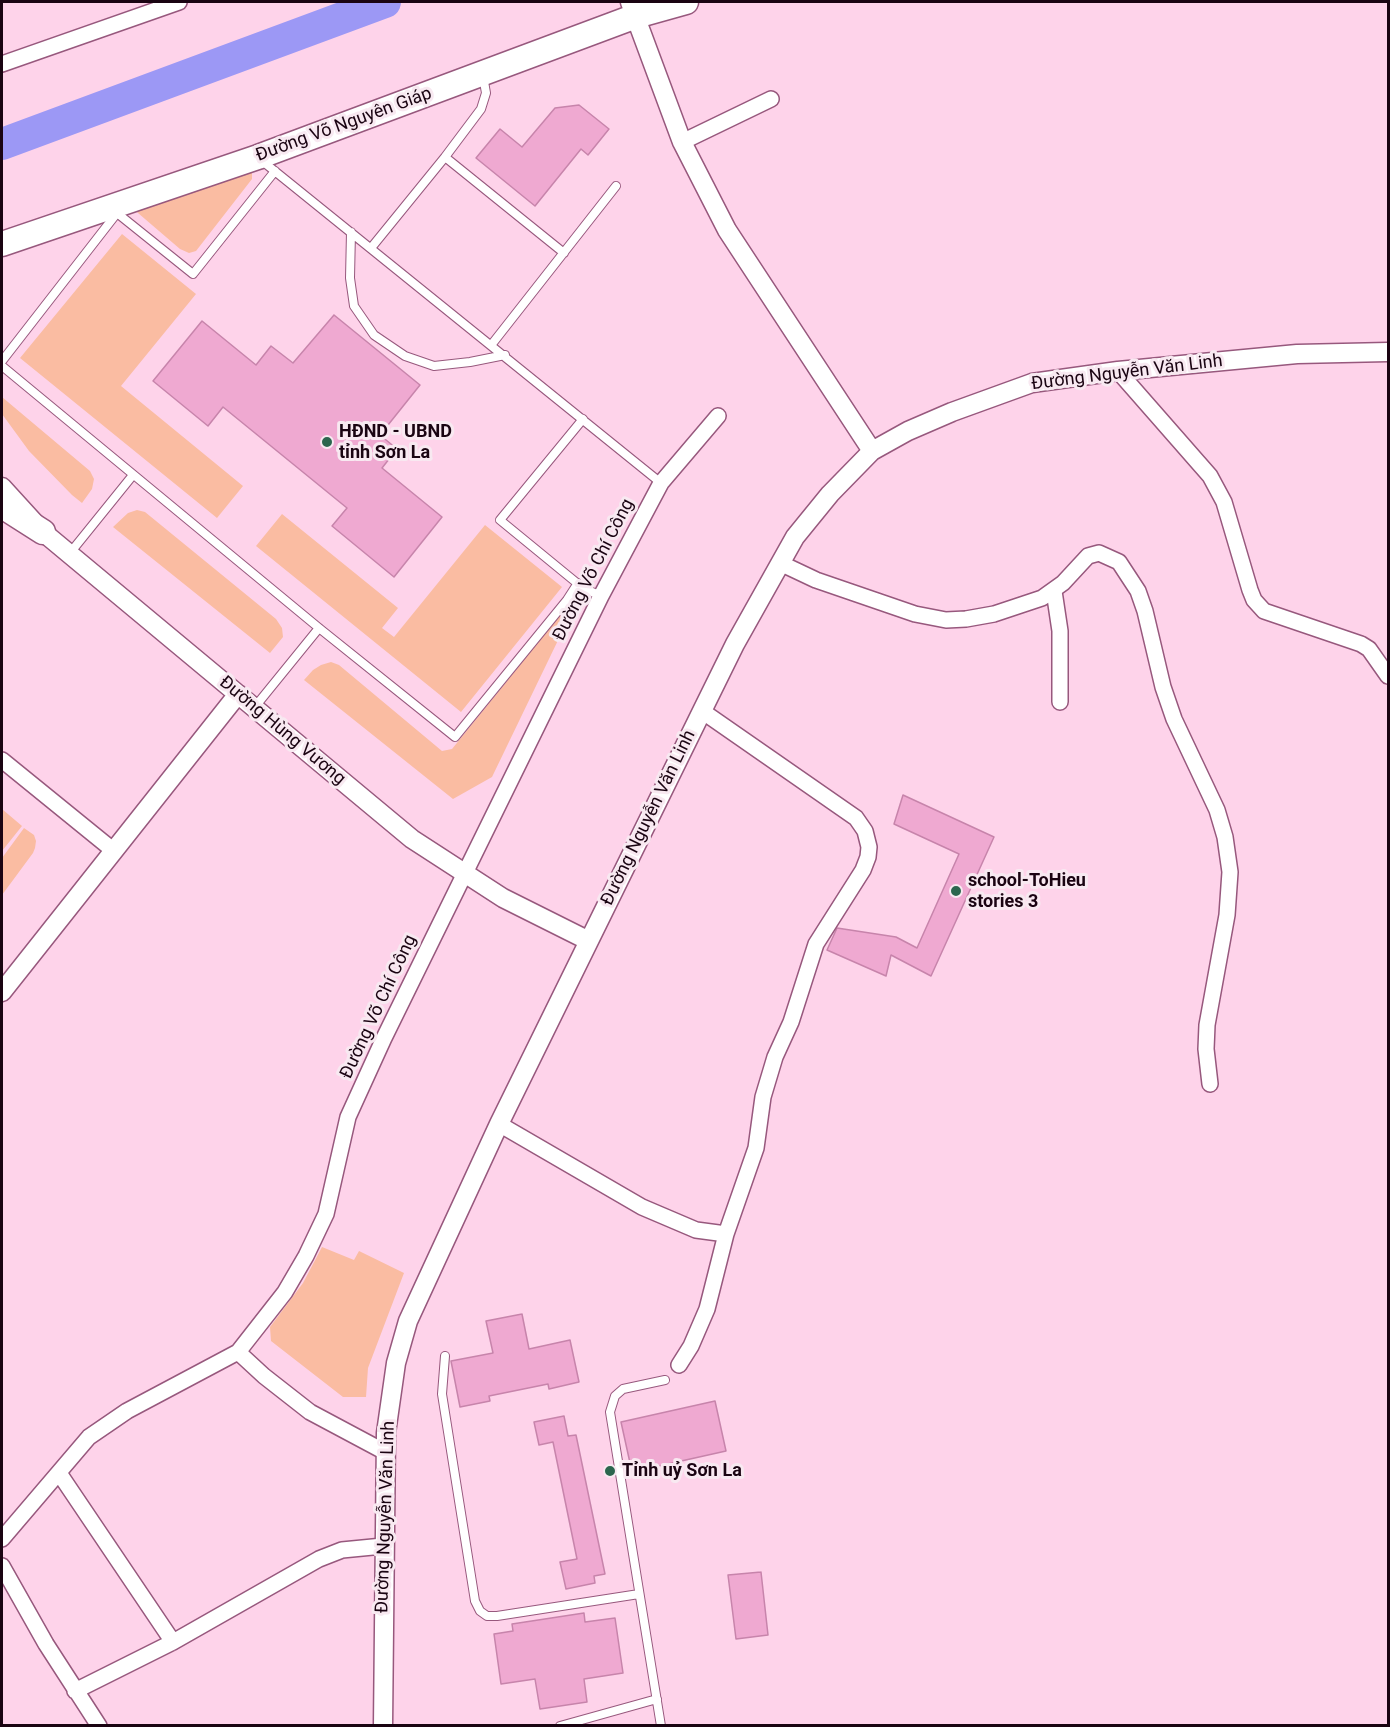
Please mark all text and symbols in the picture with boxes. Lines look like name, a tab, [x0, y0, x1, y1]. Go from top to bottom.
street label: Đường Võ Nguyên Giáp	[253, 83, 435, 167]
street label: Đường Nguyễn Văn Linh	[1030, 351, 1224, 395]
place label: HĐND - UBND tỉnh Sơn La	[339, 421, 452, 464]
marker: HĐND - UBND tỉnh Sơn La	[320, 435, 334, 449]
street label: Đường Võ Chí Công	[549, 495, 639, 645]
street label: Đường Hùng Vương	[215, 672, 349, 790]
street label: Đường Nguyễn Văn Linh	[597, 727, 701, 909]
place label: school-ToHieu stories 3	[968, 870, 1086, 912]
marker: school-ToHieu stories 3	[949, 884, 963, 898]
street label: Đường Võ Chí Công	[336, 932, 422, 1082]
street label: Đường Nguyễn Văn Linh	[372, 1420, 400, 1614]
place label: Tỉnh uỷ Sơn La	[622, 1460, 742, 1482]
marker: Tỉnh uỷ Sơn La	[603, 1464, 617, 1478]

